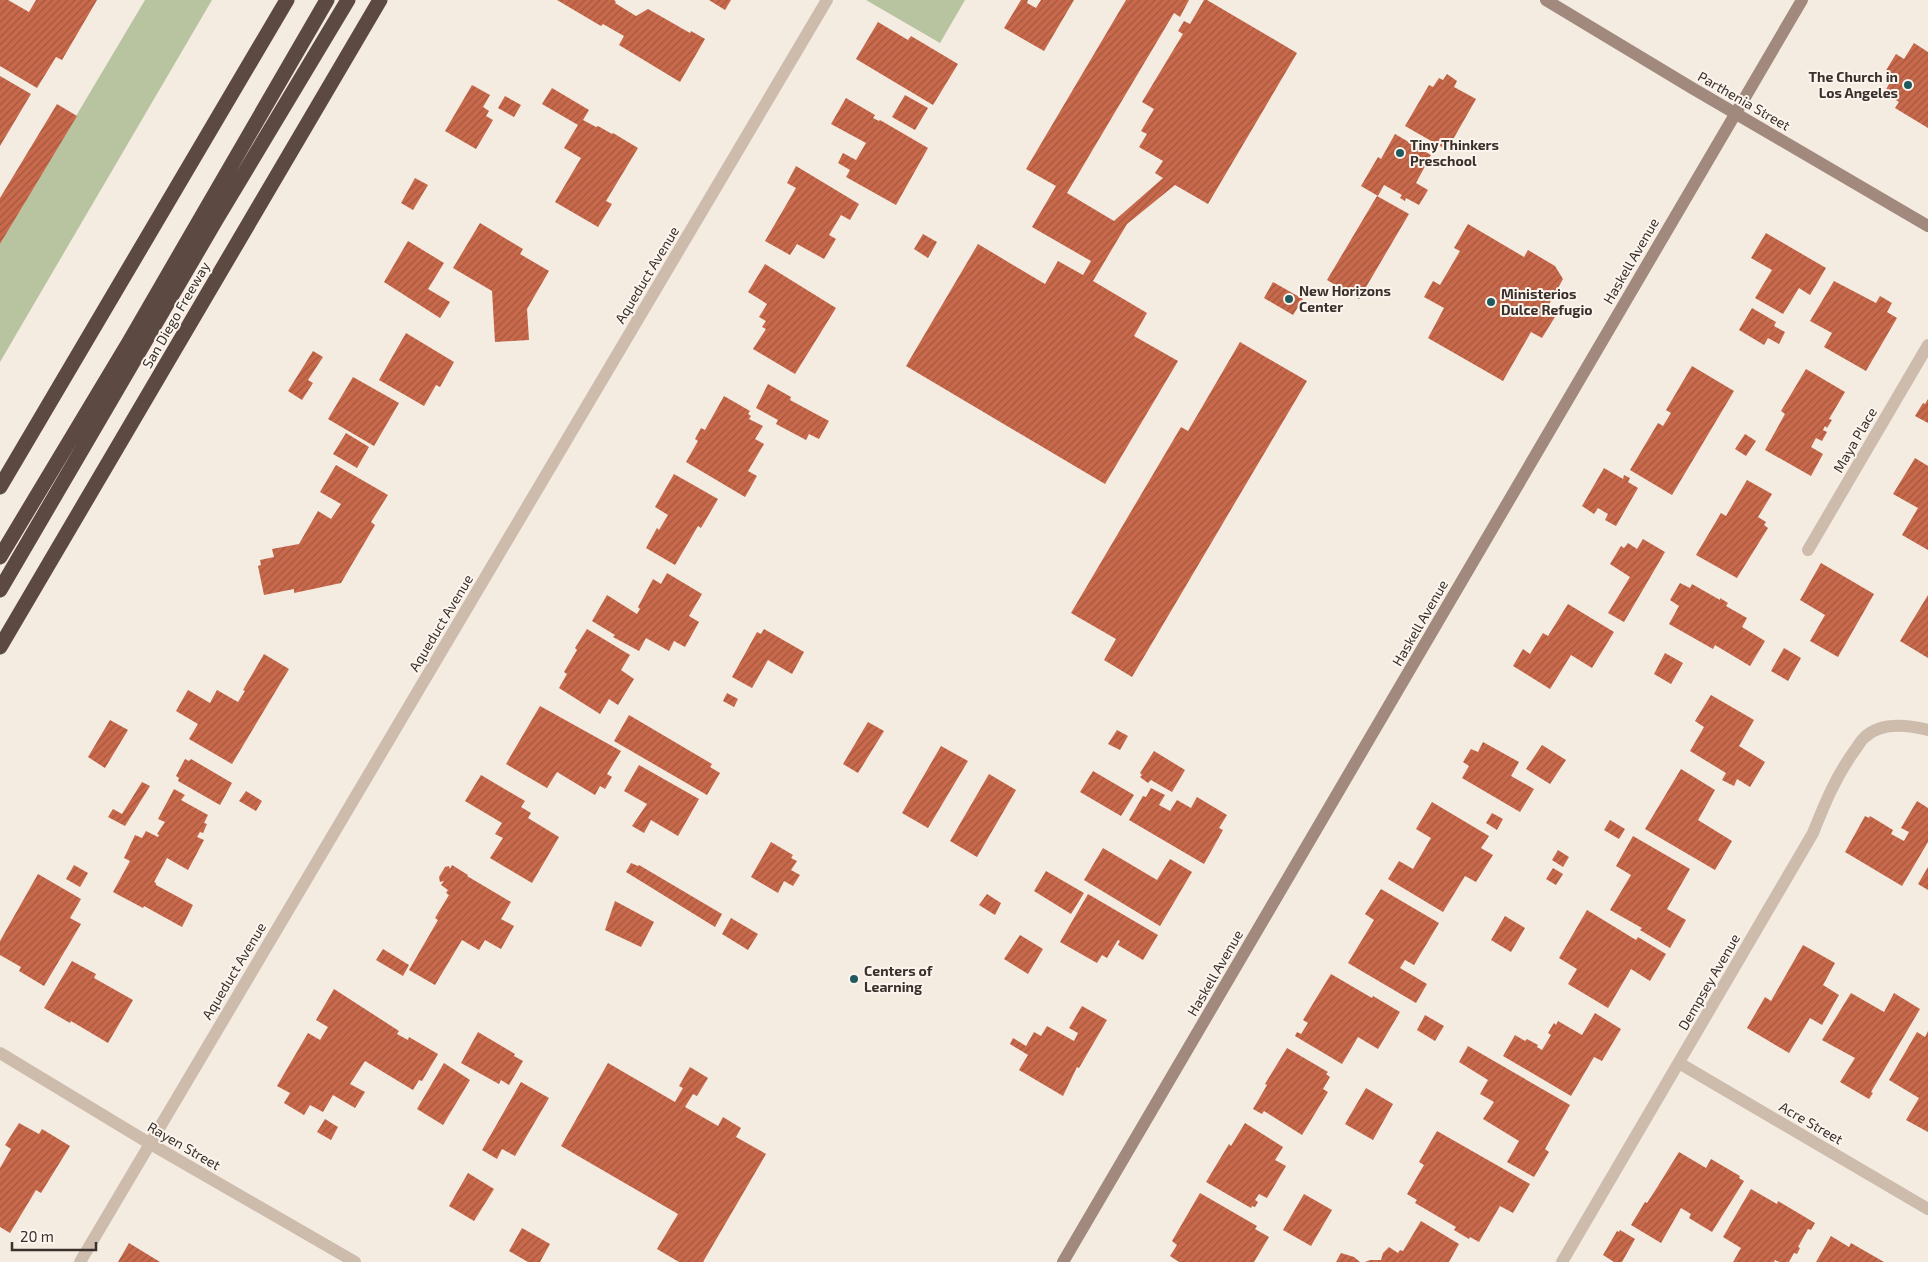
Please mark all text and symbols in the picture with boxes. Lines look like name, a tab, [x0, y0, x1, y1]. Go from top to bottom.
street label: Parthenia Street	[1695, 67, 1793, 134]
place label: The Church in Los Angeles	[1809, 68, 1898, 101]
marker: The Church in Los Angeles	[1902, 79, 1914, 91]
place label: Tiny Thinkers Preschool	[1410, 136, 1499, 169]
marker: Tiny Thinkers Preschool	[1394, 147, 1406, 159]
street label: Haskell Avenue	[1599, 215, 1662, 307]
street label: Aqueduct Avenue	[611, 223, 682, 326]
street label: San Diego Freeway	[138, 258, 213, 371]
place label: New Horizons Center	[1299, 282, 1391, 315]
place label: Ministerios Dulce Refugio	[1501, 285, 1593, 318]
marker: New Horizons Center	[1283, 293, 1295, 305]
marker: Ministerios Dulce Refugio	[1485, 296, 1497, 308]
street label: Maya Place	[1829, 404, 1880, 475]
street label: Aqueduct Avenue	[405, 571, 476, 674]
street label: Haskell Avenue	[1388, 577, 1451, 669]
street label: Aqueduct Avenue	[198, 919, 269, 1022]
street label: Haskell Avenue	[1183, 927, 1246, 1019]
street label: Dempsey Avenue	[1674, 930, 1743, 1033]
place label: Centers of Learning	[864, 962, 933, 995]
marker: Centers of Learning	[848, 973, 860, 985]
street label: Acre Street	[1776, 1098, 1846, 1148]
street label: Rayen Street	[145, 1118, 224, 1173]
scale bar	[12, 1220, 96, 1252]
text: 20 m	[20, 1227, 54, 1245]

